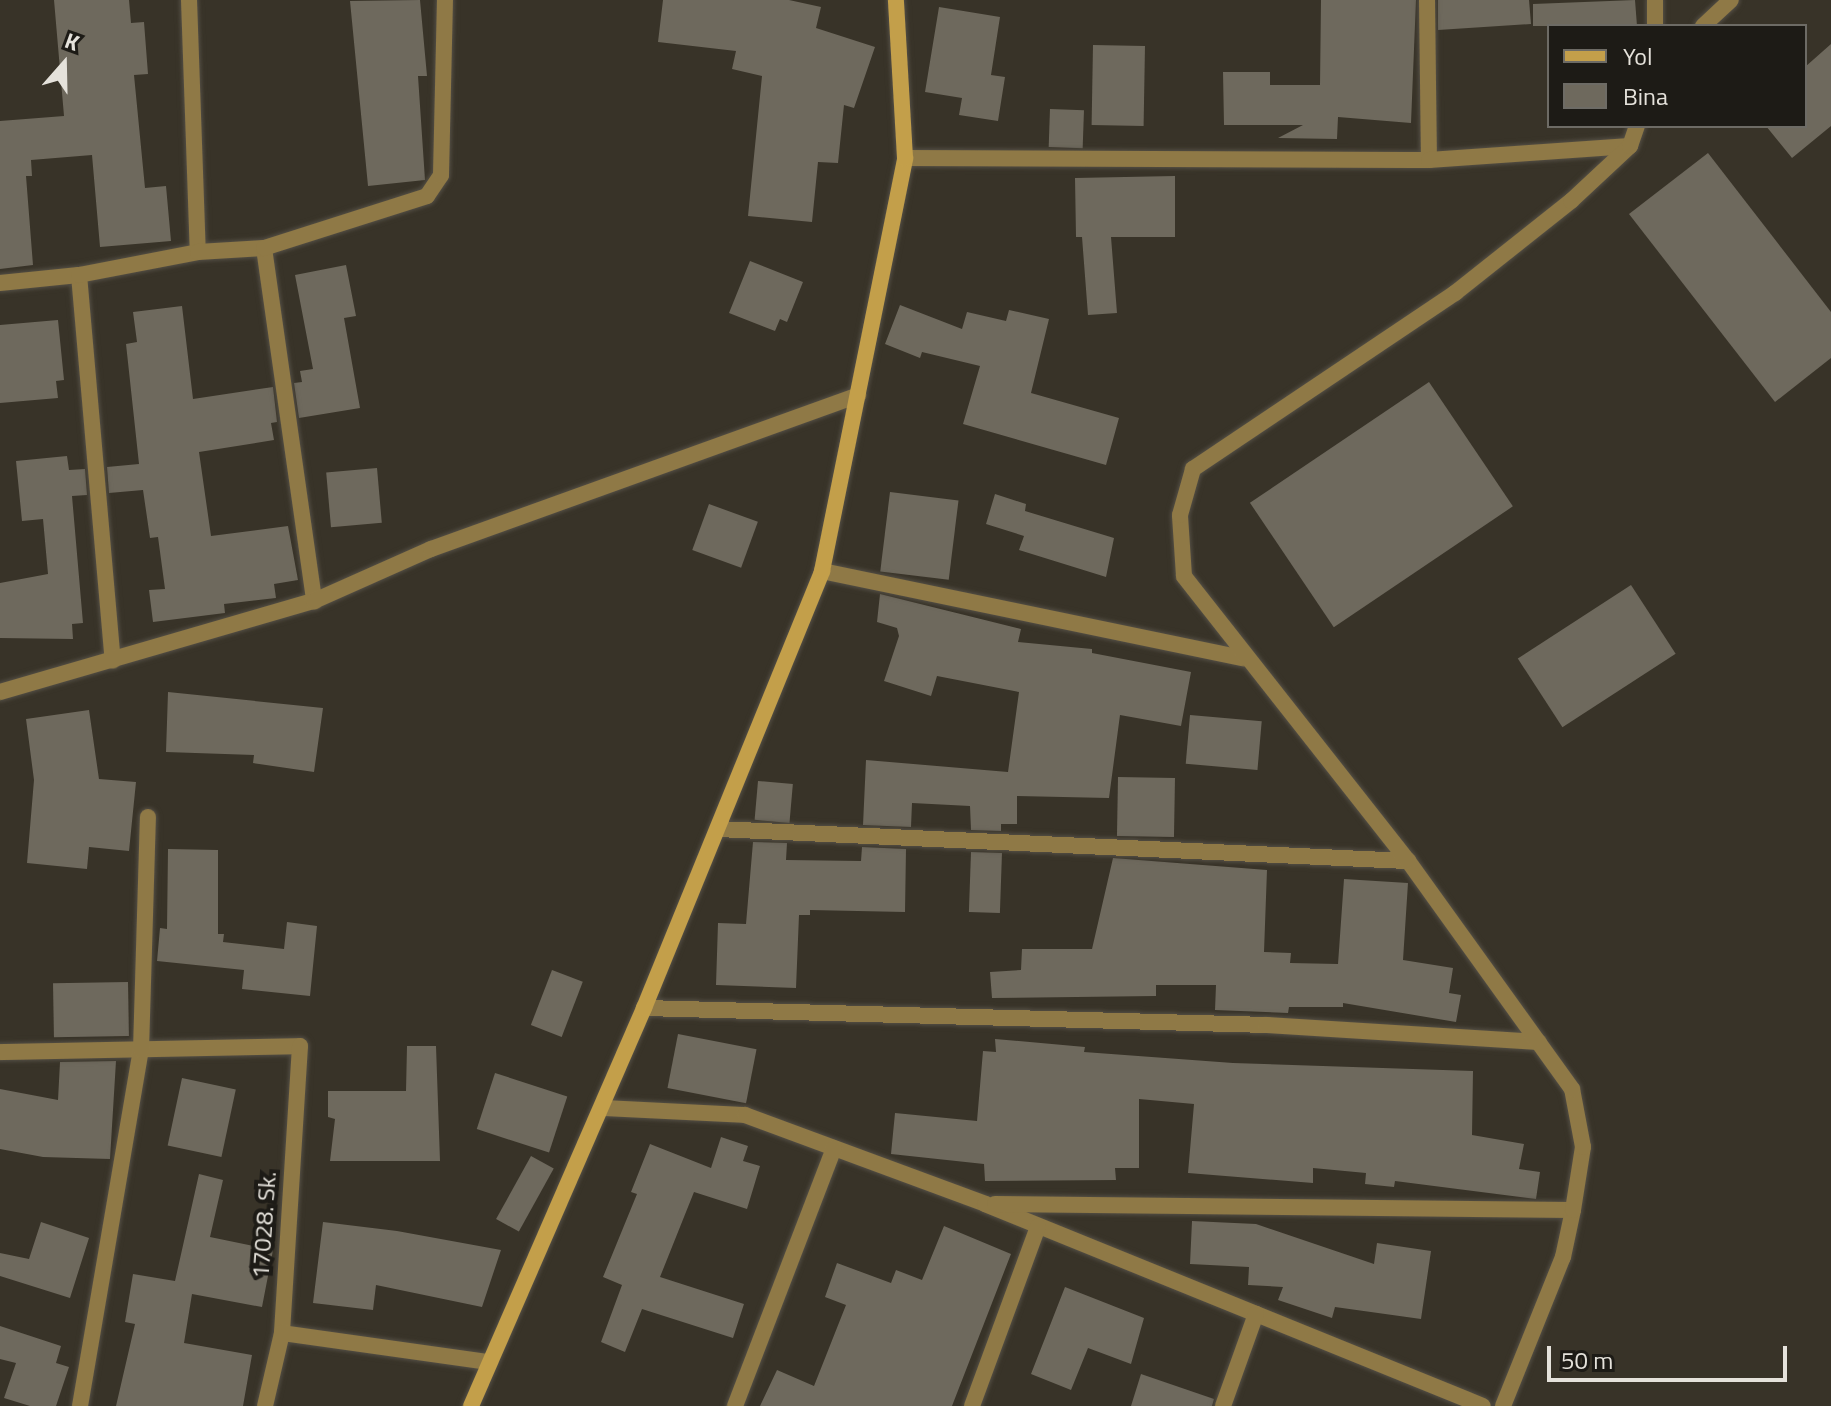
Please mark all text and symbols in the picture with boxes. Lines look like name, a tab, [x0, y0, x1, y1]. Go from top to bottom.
text: K	[60, 23, 84, 60]
north arrow	[24, 24, 104, 104]
legend	[1547, 24, 1807, 128]
text: Yol	[1623, 38, 1652, 74]
text: Bina	[1623, 78, 1668, 114]
street label: 17028. Sk.	[246, 1170, 282, 1280]
scale bar	[1551, 1330, 1791, 1380]
text: 50 m	[1561, 1342, 1613, 1378]

